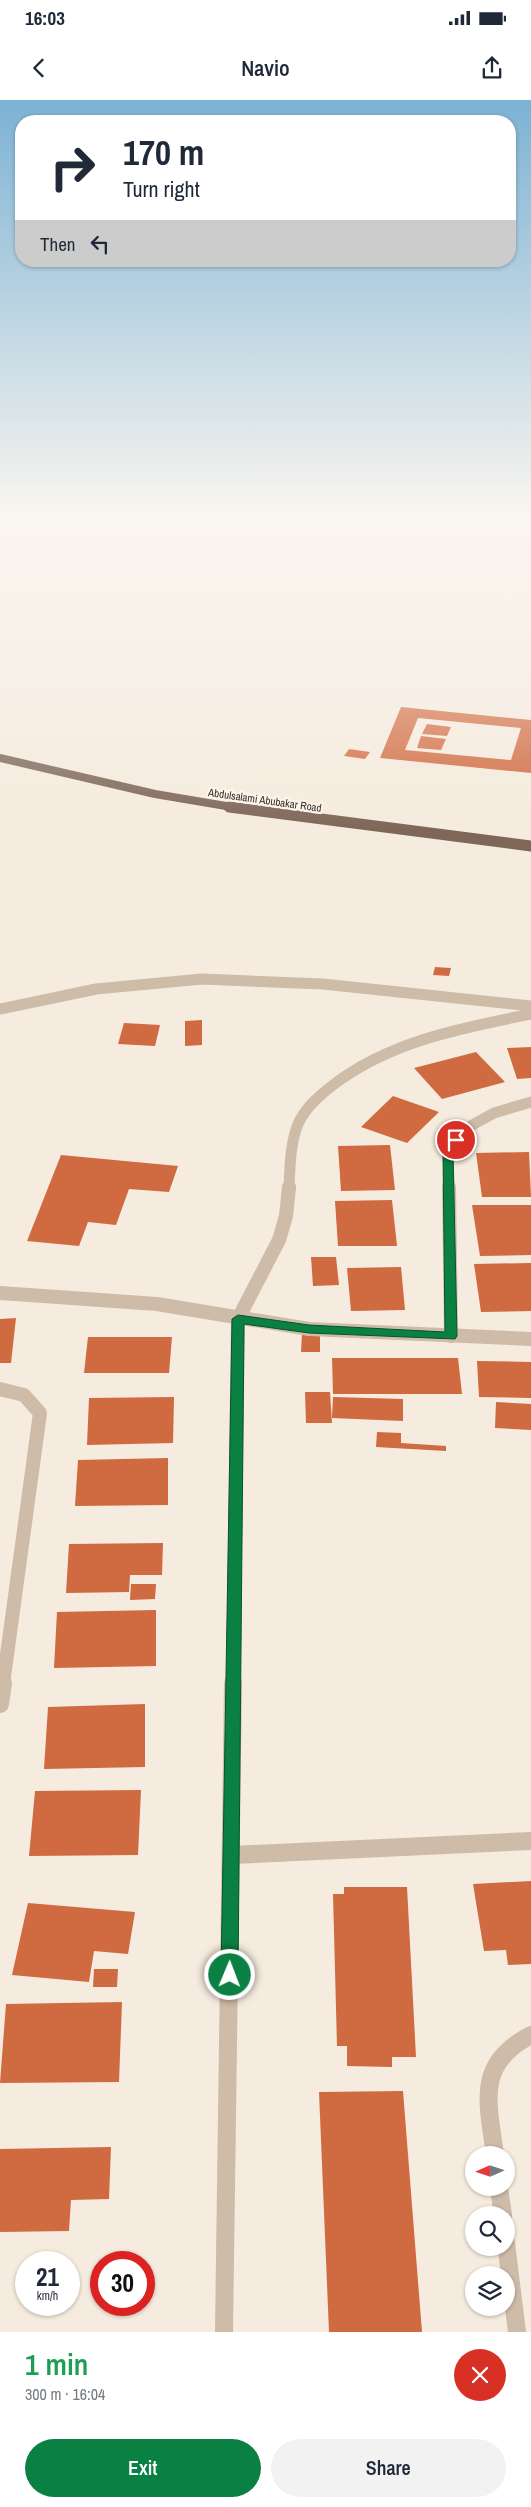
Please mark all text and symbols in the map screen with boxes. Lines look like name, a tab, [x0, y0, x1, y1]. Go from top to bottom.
text: 16:03	[25, 5, 65, 31]
text: Navio	[241, 53, 290, 83]
icon: back	[25, 54, 53, 82]
icon: share	[478, 54, 506, 82]
text: 170 m	[123, 129, 204, 176]
icon: right	[40, 135, 105, 200]
text: Turn right	[123, 174, 200, 204]
icon: left	[86, 230, 114, 258]
text: Then	[40, 231, 76, 257]
street label: Abdulsalami Abubakar Road	[206, 785, 323, 815]
pin	[435, 1119, 477, 1161]
icon: arrive	[442, 1126, 470, 1154]
position arrow	[203, 1948, 255, 2000]
north arrow	[465, 2146, 515, 2196]
map controls	[465, 2146, 515, 2316]
button: search	[465, 2206, 515, 2256]
speed limit sign: 30	[90, 2251, 155, 2316]
text: 21	[36, 2260, 59, 2294]
button: layers	[465, 2266, 515, 2316]
text: km/h	[37, 2288, 58, 2304]
text: 1 min	[25, 2344, 88, 2384]
button: close	[454, 2349, 506, 2401]
text: 300 m · 16:04	[25, 2383, 105, 2405]
button: Exit	[25, 2439, 261, 2497]
button: Share	[271, 2439, 506, 2497]

